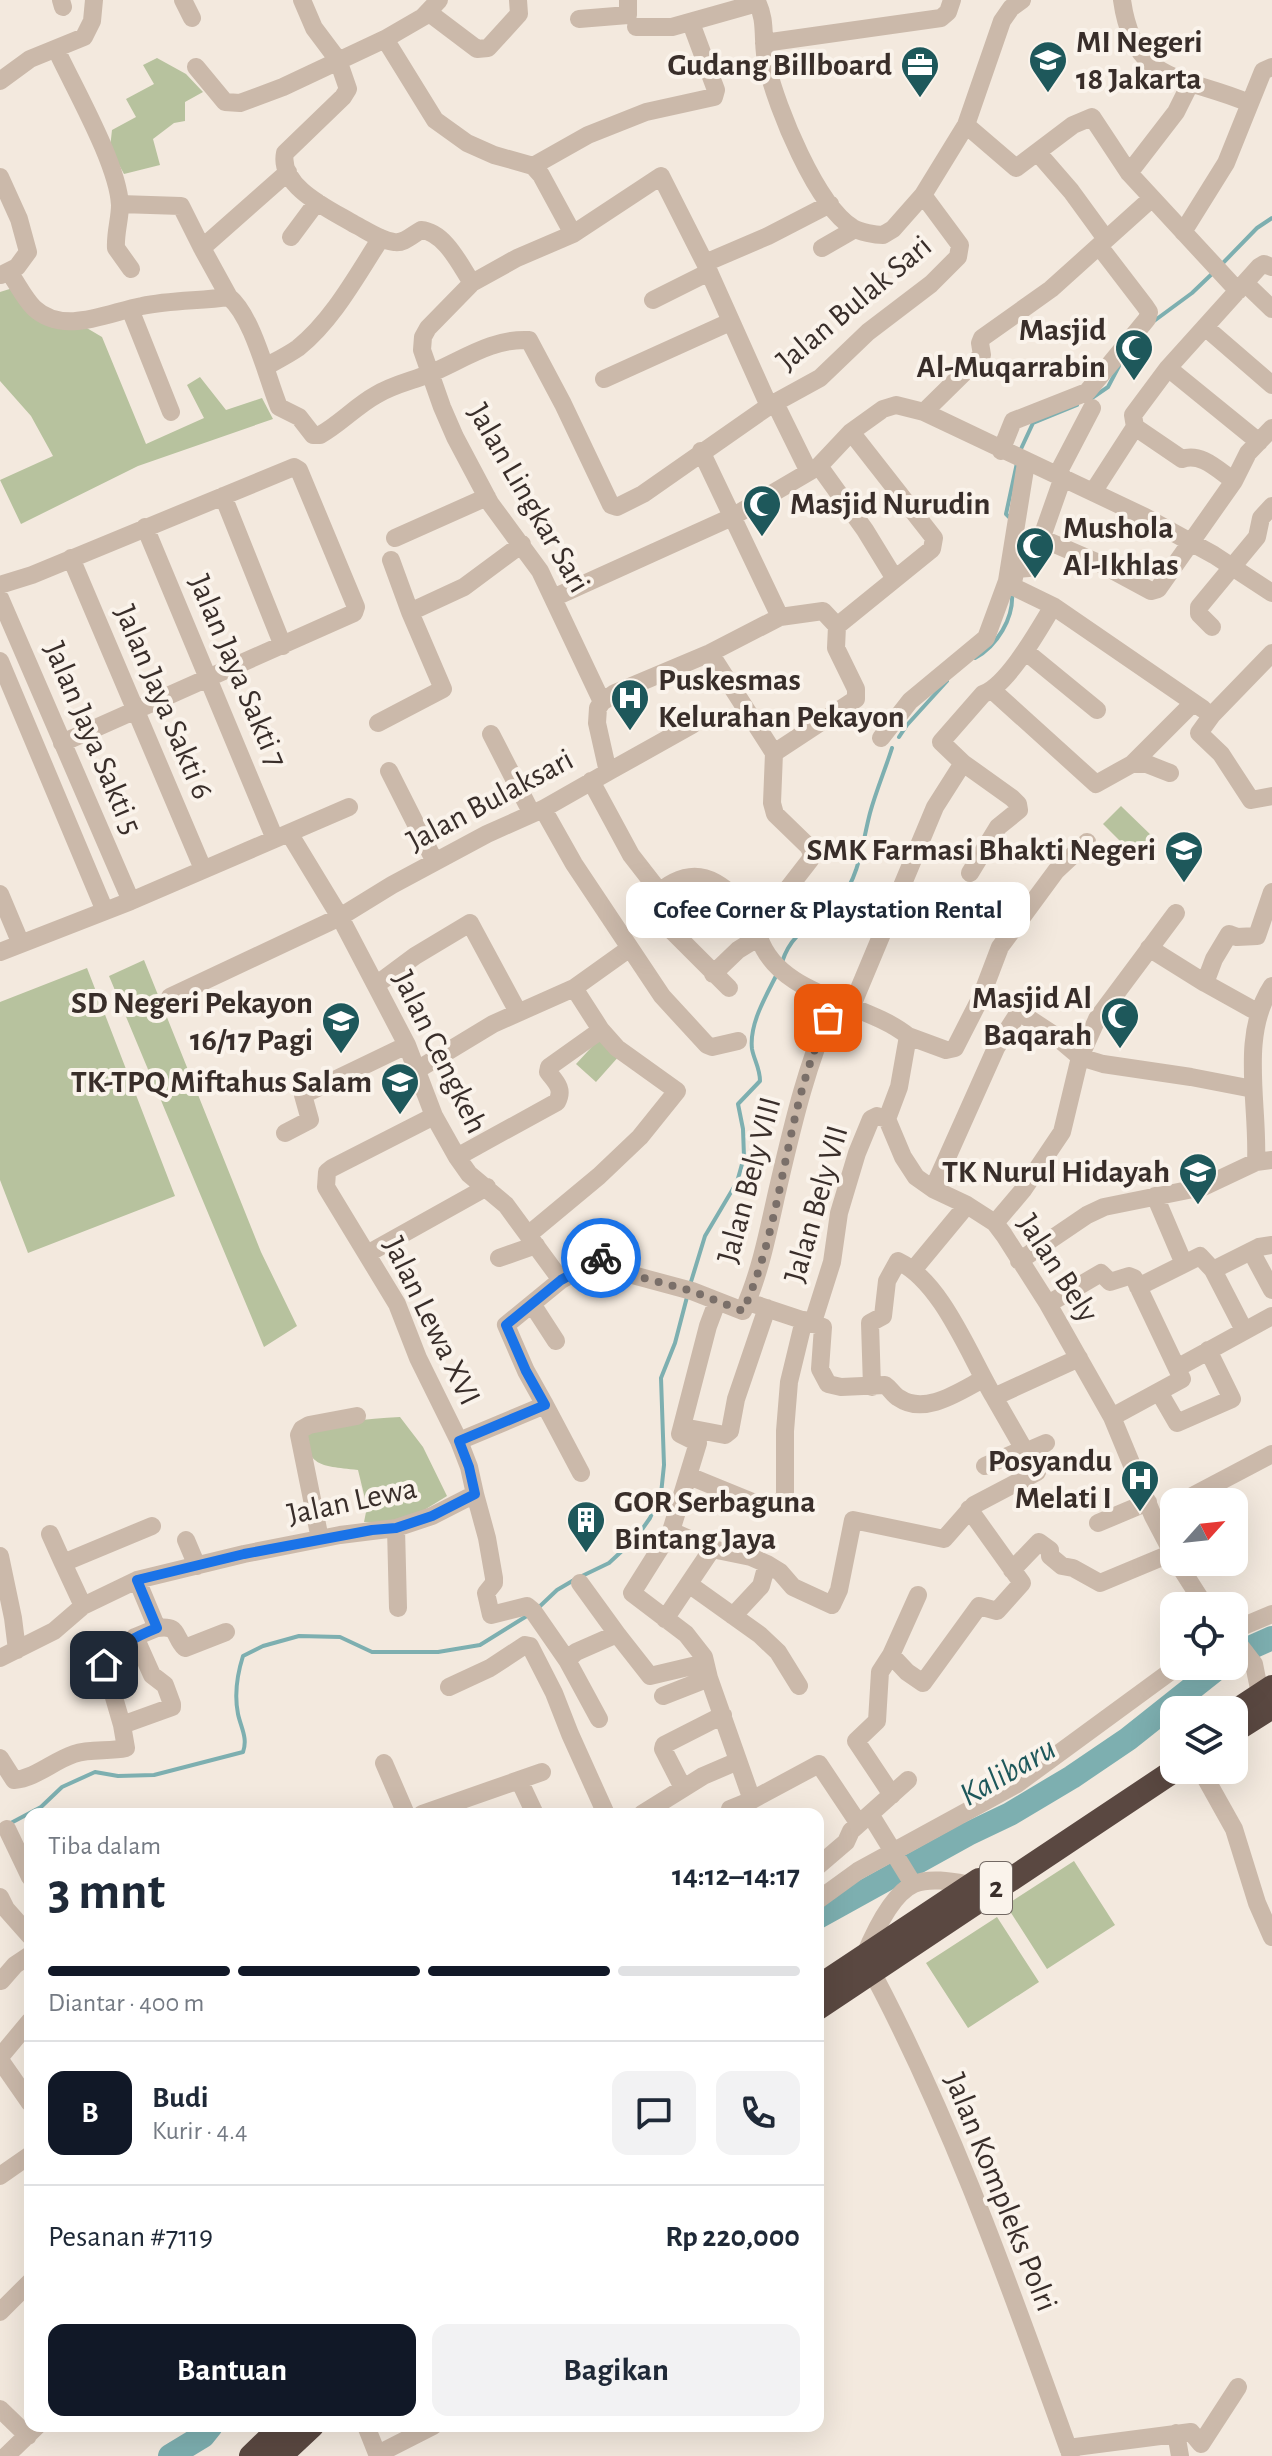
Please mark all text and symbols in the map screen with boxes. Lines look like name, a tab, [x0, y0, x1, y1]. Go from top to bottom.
place label: MI Negeri 18 Jakarta	[1076, 26, 1203, 95]
school or university icon: MI Negeri 18 Jakarta	[1027, 39, 1069, 94]
office icon: Gudang Billboard	[899, 44, 941, 99]
place label: Gudang Billboard	[667, 49, 892, 81]
street label: Jalan Bulak Sari	[770, 229, 938, 377]
place label: Masjid Al-Muqarrabin	[916, 314, 1106, 383]
mosque icon: Masjid Al-Muqarrabin	[1113, 327, 1155, 382]
street label: Jalan Lingkar Sari	[462, 398, 596, 598]
mosque icon: Masjid Nurudin	[741, 483, 783, 538]
place label: Masjid Nurudin	[790, 488, 991, 520]
place label: Mushola Al-Ikhlas	[1063, 512, 1179, 581]
mosque icon: Mushola Al-Ikhlas	[1014, 525, 1056, 580]
street label: Jalan Jaya Sakti 7	[183, 570, 293, 772]
street label: Jalan Jaya Sakti 6	[109, 600, 219, 804]
street label: Jalan Jaya Sakti 5	[38, 637, 148, 839]
place label: Puskesmas Kelurahan Pekayon	[658, 664, 905, 733]
hospital icon: Puskesmas Kelurahan Pekayon	[609, 677, 651, 732]
street label: Jalan Bulaksari	[402, 743, 578, 857]
school or university icon: SMK Farmasi Bhakti Negeri	[1163, 829, 1205, 884]
place label: SMK Farmasi Bhakti Negeri	[807, 834, 1156, 866]
callout: Cofee Corner & Playstation Rental	[626, 882, 1030, 938]
text: Cofee Corner & Playstation Rental	[653, 897, 1003, 923]
street label: Jalan Cengkeh	[387, 966, 493, 1138]
place label: Masjid Al Baqarah	[972, 982, 1092, 1051]
pin	[794, 984, 862, 1052]
place label: SD Negeri Pekayon 16/17 Pagi	[71, 987, 313, 1056]
mosque icon: Masjid Al Baqarah	[1099, 995, 1141, 1050]
icon: bag	[806, 996, 850, 1040]
school or university icon: SD Negeri Pekayon 16/17 Pagi	[320, 1000, 362, 1055]
school or university icon: TK-TPQ Miftahus Salam	[379, 1061, 421, 1116]
place label: TK-TPQ Miftahus Salam	[71, 1066, 372, 1099]
street label: Jalan Bely VIII	[711, 1094, 787, 1266]
street label: Jalan Bely VII	[778, 1122, 854, 1286]
school or university icon: TK Nurul Hidayah	[1177, 1151, 1219, 1206]
place label: TK Nurul Hidayah	[942, 1156, 1170, 1188]
street label: Jalan Bely	[1012, 1208, 1105, 1328]
courier	[561, 1218, 641, 1298]
street label: Jalan Lewa XVI	[378, 1232, 486, 1410]
icon: bike	[579, 1236, 623, 1280]
place label: Posyandu Melati I	[988, 1445, 1112, 1514]
hospital icon: Posyandu Melati I	[1119, 1458, 1161, 1513]
street label: Jalan Lewa	[284, 1472, 420, 1530]
place label: GOR Serbaguna Bintang Jaya	[614, 1486, 816, 1555]
north arrow	[1160, 1488, 1248, 1576]
map controls	[1160, 1488, 1248, 1784]
building icon: GOR Serbaguna Bintang Jaya	[565, 1499, 607, 1554]
button: locate	[1160, 1592, 1248, 1680]
pin	[70, 1631, 138, 1699]
icon: home	[82, 1643, 126, 1687]
button: layers	[1160, 1696, 1248, 1784]
water label: Kalibaru	[954, 1731, 1062, 1813]
text: Tiba dalam	[48, 1833, 161, 1859]
text: 14:12–14:17	[672, 1861, 800, 1891]
road number: 2	[980, 1862, 1012, 1914]
text: 3 mnt	[48, 1866, 165, 1918]
text: Diantar · 400 m	[48, 1990, 204, 2016]
street label: Jalan Kompleks Polri	[939, 2068, 1063, 2316]
button: chat	[612, 2071, 696, 2155]
button: phone	[716, 2071, 800, 2155]
text: Budi	[152, 2083, 209, 2113]
text: B	[81, 2098, 99, 2128]
text: Kurir · 4.4	[152, 2118, 247, 2144]
text: Pesanan #7119	[48, 2222, 213, 2252]
text: Rp 220,000	[665, 2222, 800, 2252]
button: Bantuan	[48, 2324, 416, 2416]
button: Bagikan	[432, 2324, 800, 2416]

